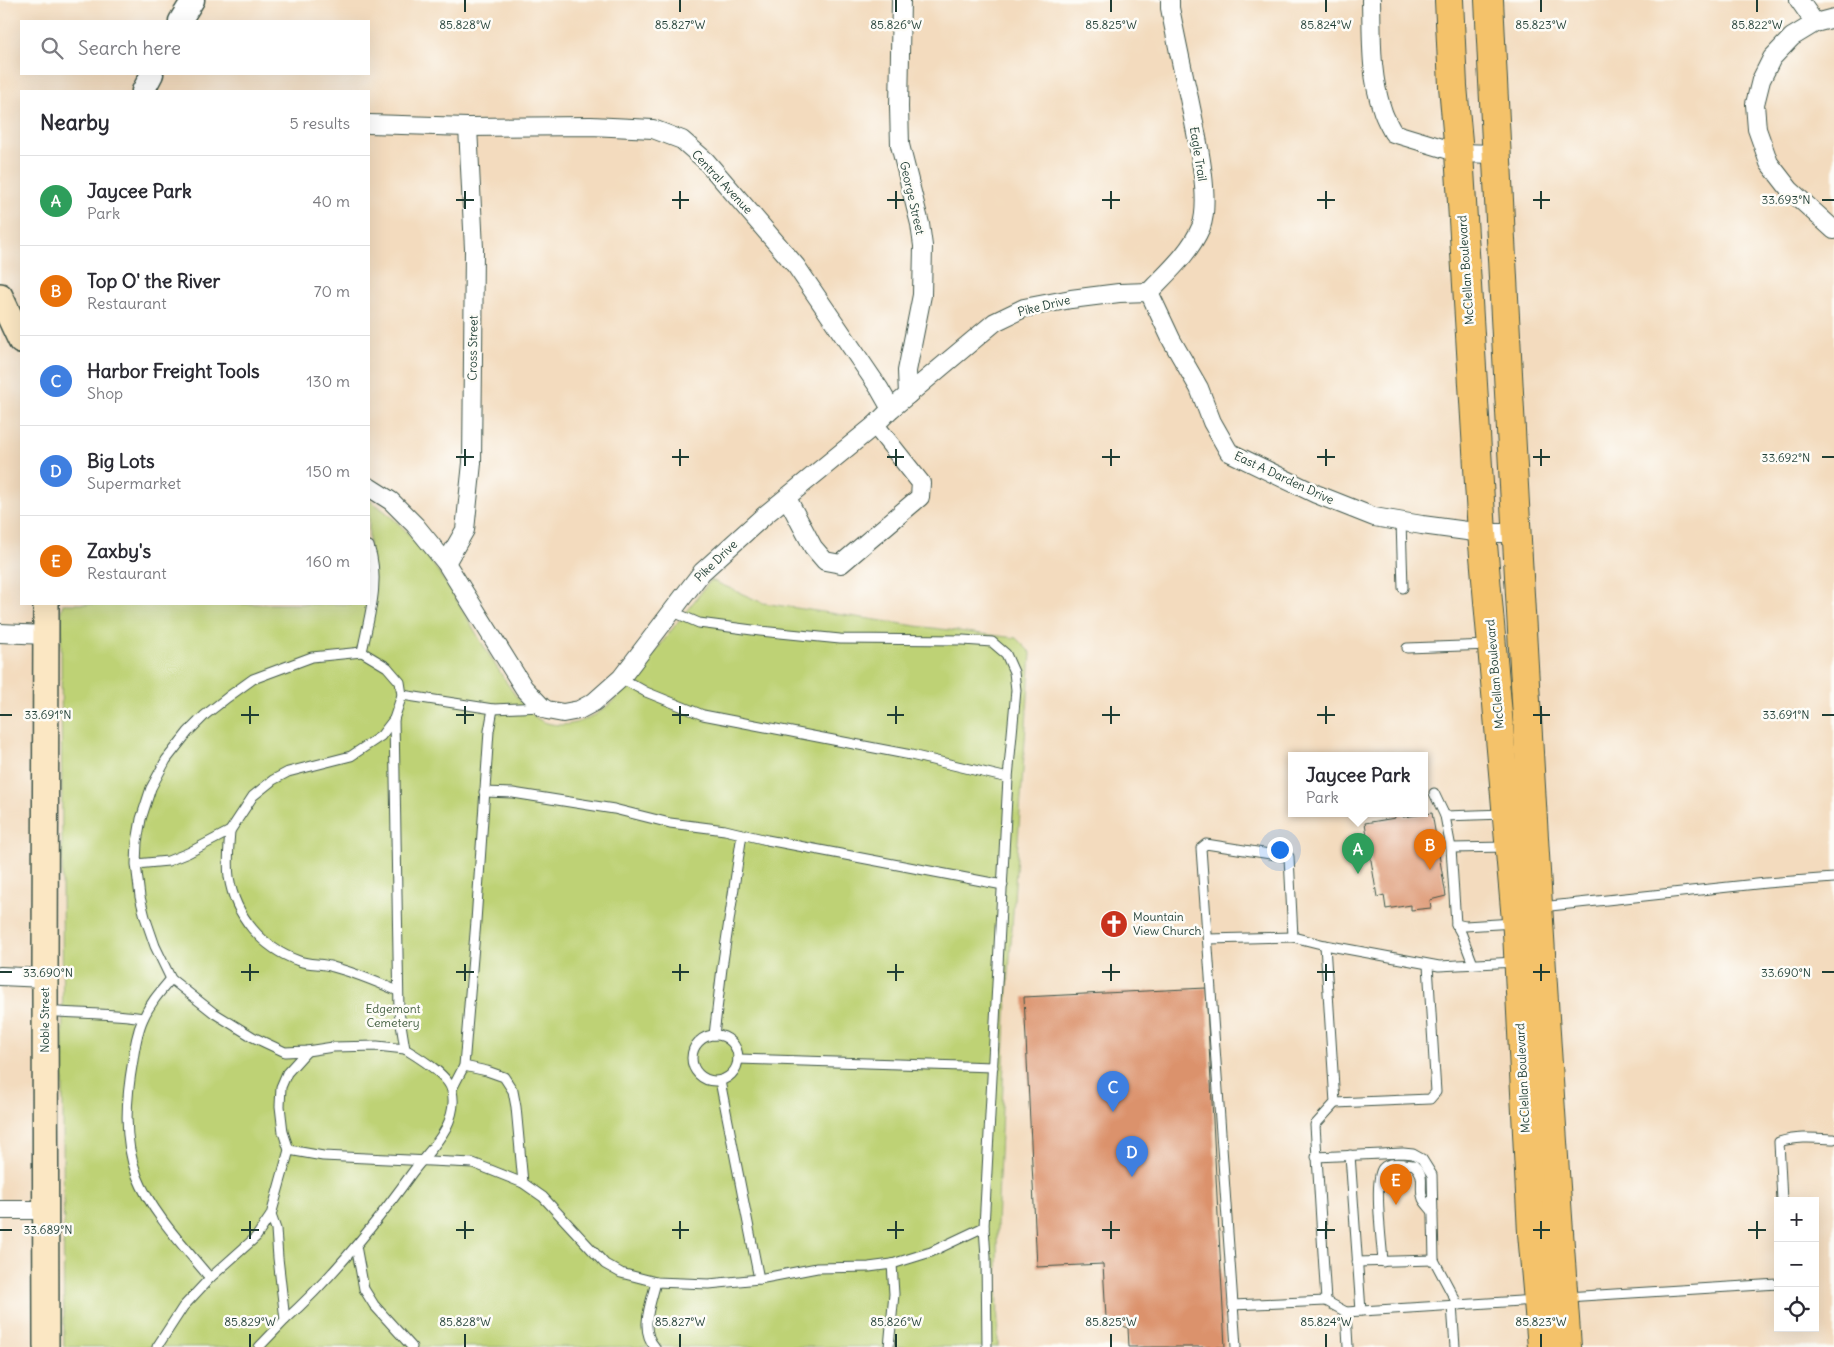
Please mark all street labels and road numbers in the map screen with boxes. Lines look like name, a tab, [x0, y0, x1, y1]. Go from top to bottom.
street label: Eagle Trail	[1187, 126, 1210, 182]
street label: Central Avenue	[689, 146, 756, 217]
street label: George Street	[897, 160, 928, 236]
street label: McClellan Boulevard	[1454, 215, 1477, 325]
street label: Pike Drive	[1016, 292, 1072, 319]
street label: Cross Street	[464, 315, 481, 381]
street label: East A Darden Drive	[1232, 448, 1337, 507]
street label: Pike Drive	[691, 537, 740, 585]
street label: McClellan Boulevard	[1482, 619, 1507, 729]
street label: Noble Street	[37, 987, 52, 1053]
street label: McClellan Boulevard	[1512, 1023, 1533, 1133]

